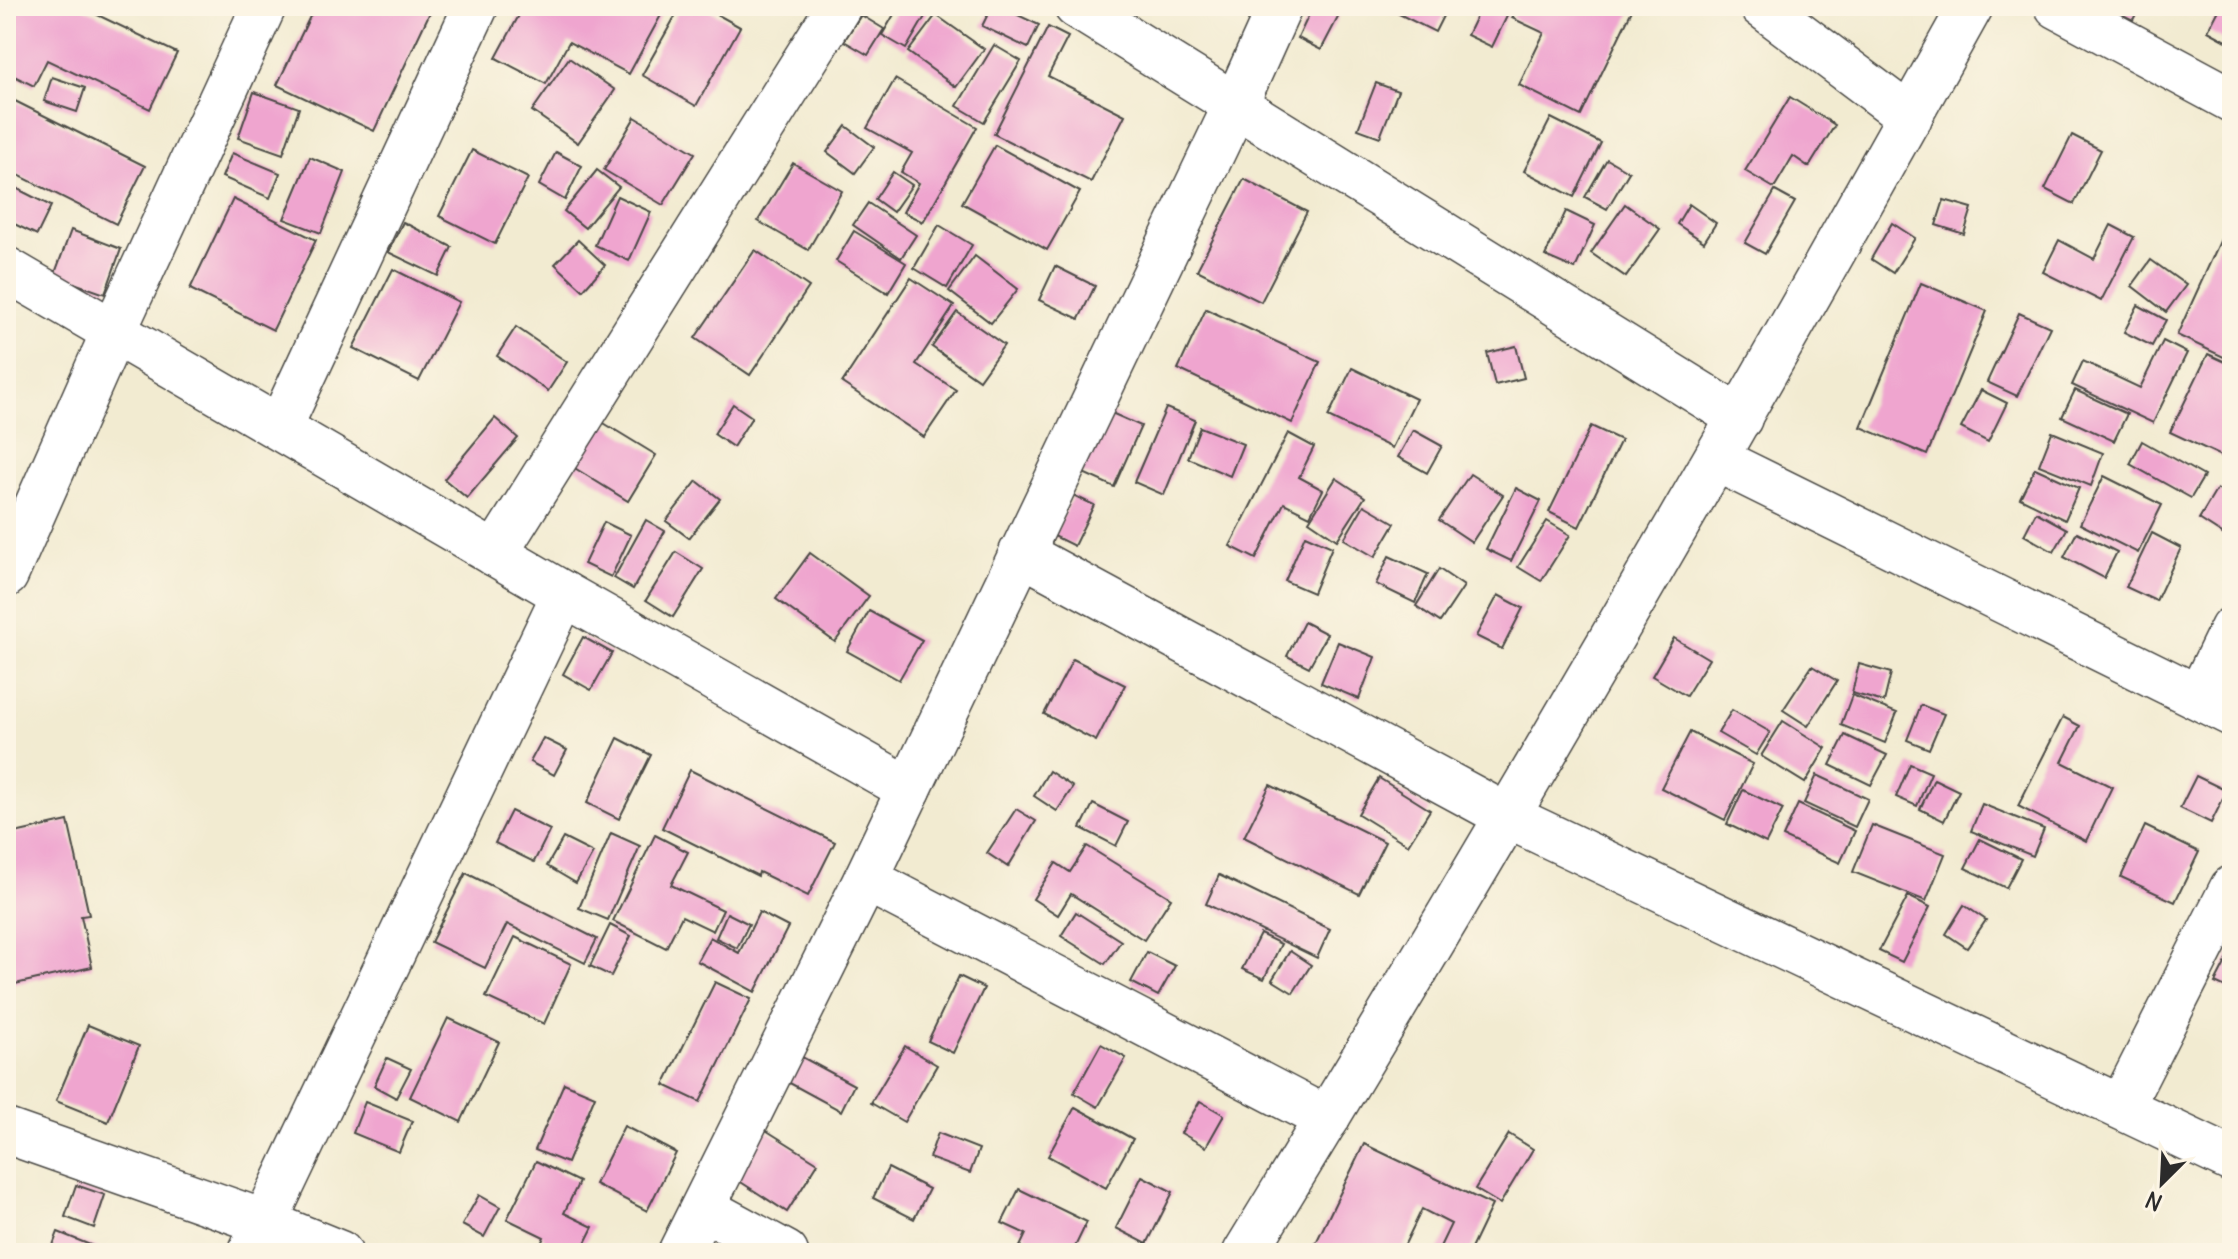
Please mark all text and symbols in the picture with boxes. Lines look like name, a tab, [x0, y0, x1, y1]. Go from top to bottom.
north arrow	[2122, 1143, 2202, 1223]
text: N	[2141, 1185, 2167, 1217]

